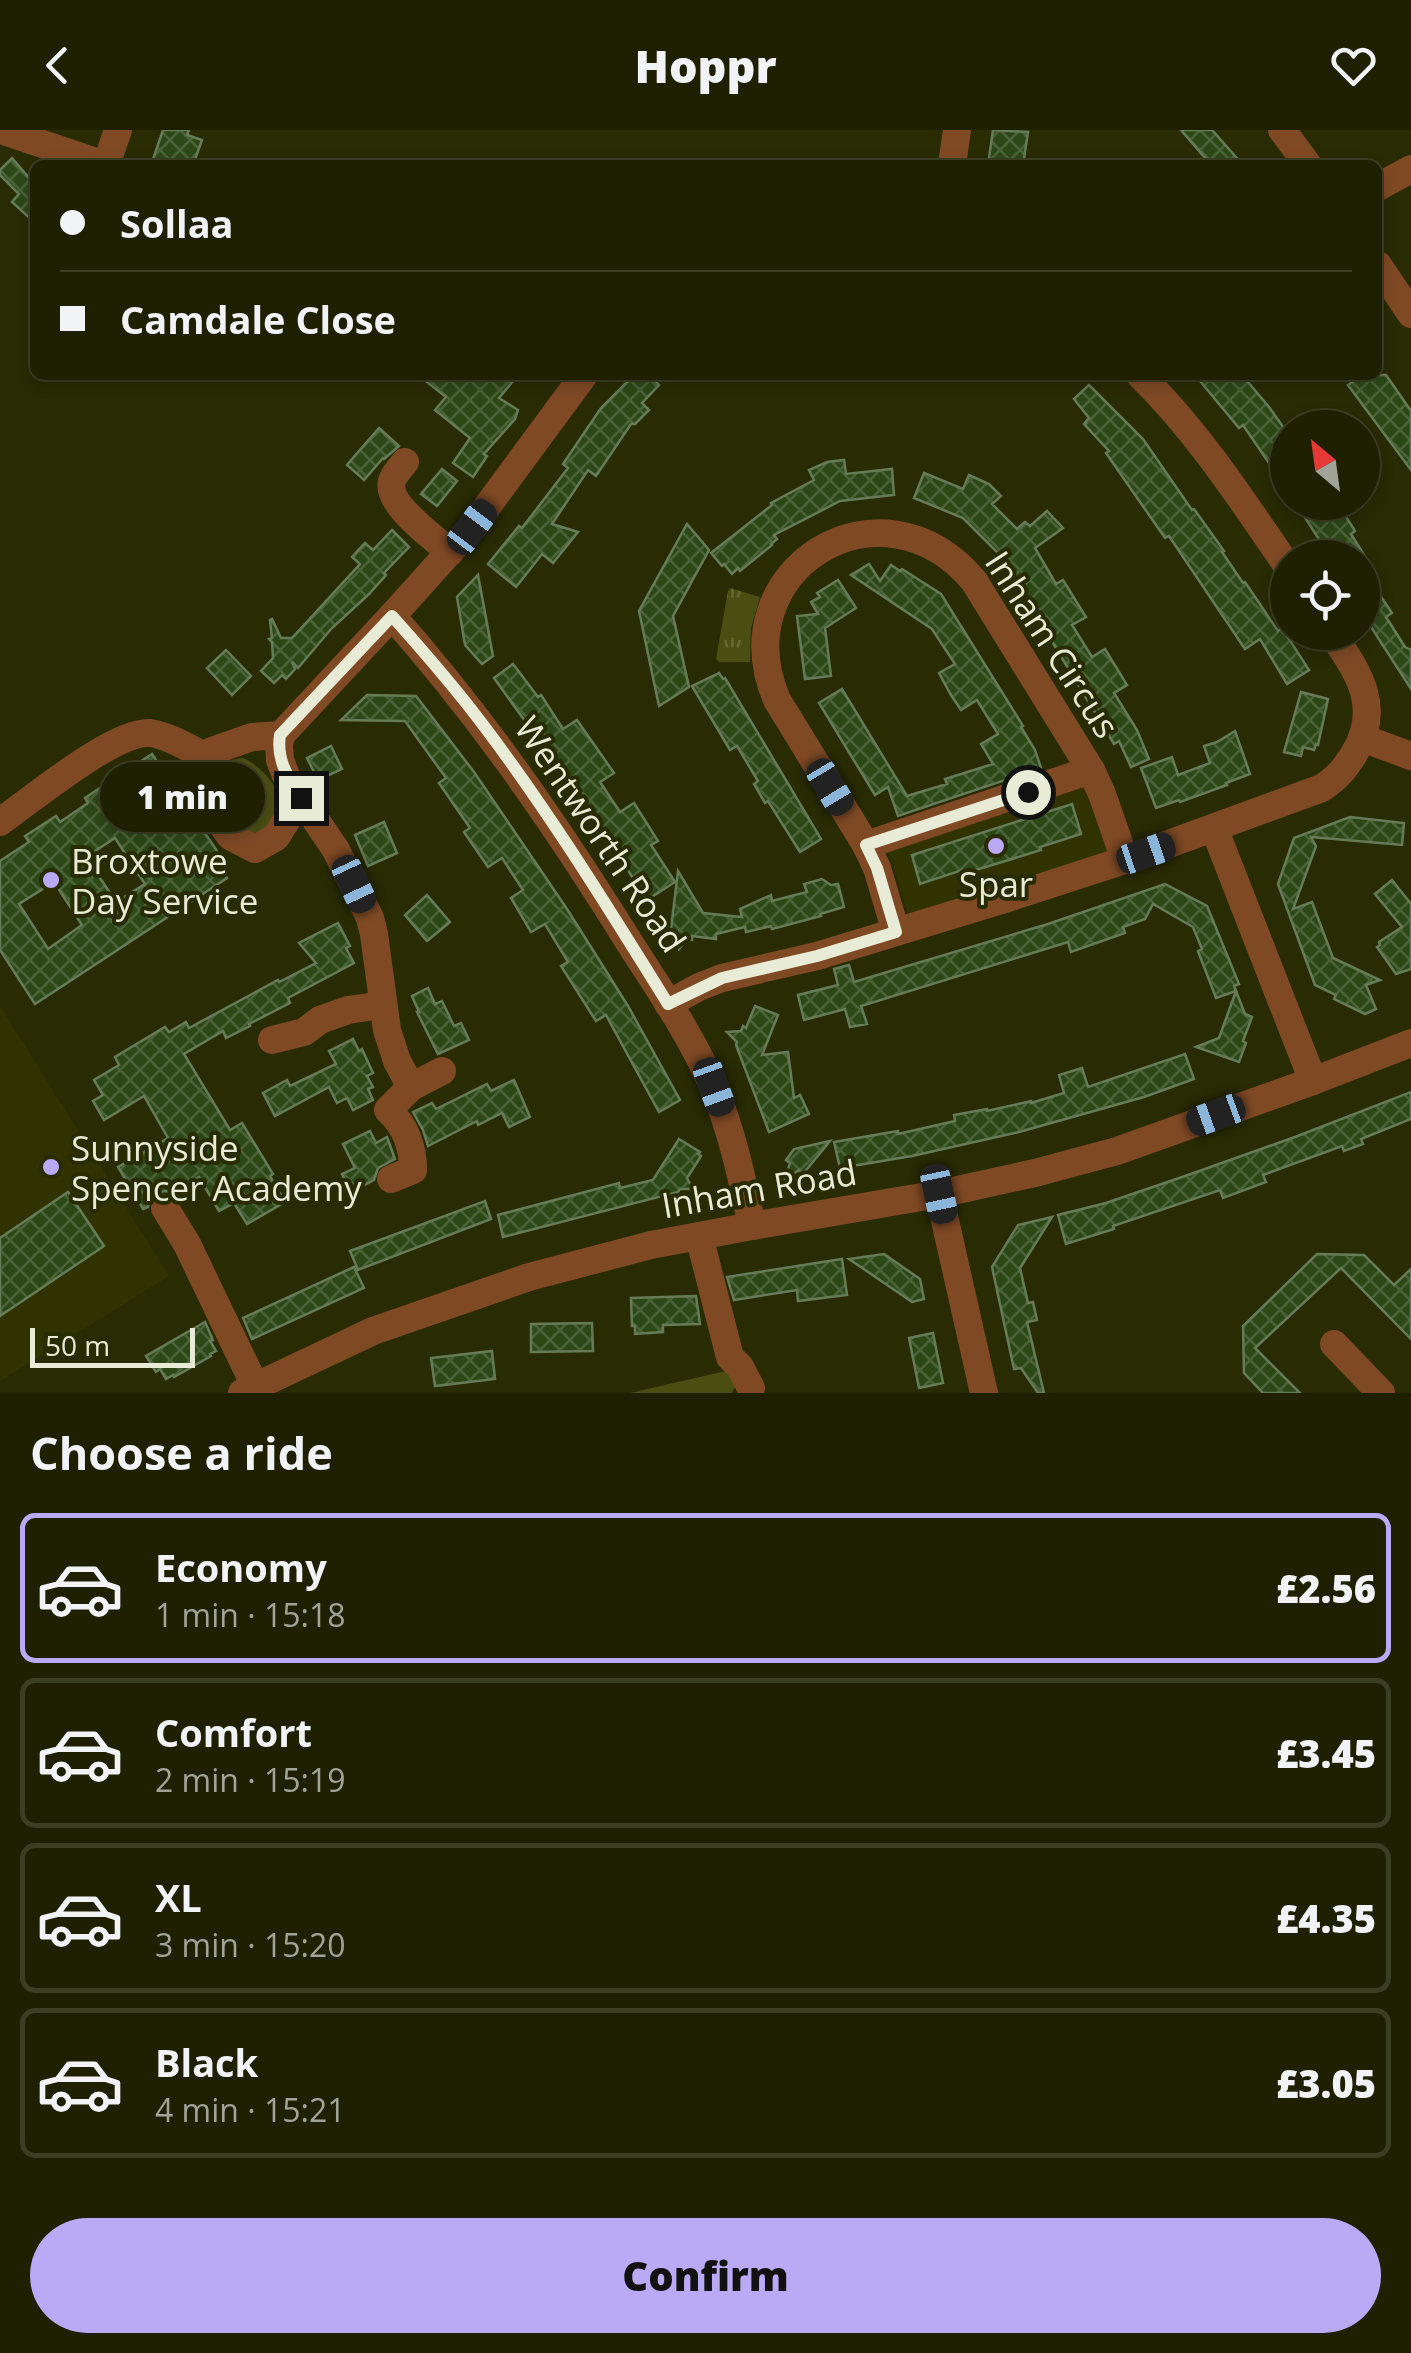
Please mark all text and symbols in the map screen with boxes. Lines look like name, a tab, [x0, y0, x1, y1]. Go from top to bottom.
text: Hoppr	[634, 35, 777, 96]
icon: back	[30, 38, 85, 93]
icon: heart	[1326, 38, 1381, 93]
text: Sollaa	[120, 197, 234, 249]
text: Camdale Close	[120, 293, 396, 345]
north arrow	[1270, 410, 1380, 520]
map controls	[1270, 410, 1380, 650]
car	[442, 494, 502, 560]
button: locate	[1270, 540, 1380, 650]
street label: Inham Circus	[975, 542, 1131, 746]
street label: Wentworth Road	[505, 707, 697, 961]
car	[802, 754, 858, 820]
callout: 1 min	[101, 763, 266, 833]
route start	[1006, 770, 1051, 815]
text: 1 min	[137, 775, 228, 818]
route end	[279, 776, 324, 821]
car	[1113, 829, 1179, 877]
marker: Spar	[985, 835, 1007, 857]
place label: Broxtowe Day Service	[71, 837, 258, 924]
car	[328, 850, 380, 918]
place label: Spar	[959, 860, 1033, 907]
marker: Broxtowe Day Service	[40, 869, 62, 891]
car	[690, 1054, 738, 1120]
car	[1183, 1091, 1249, 1139]
place label: Sunnyside Spencer Academy	[71, 1124, 362, 1211]
street label: Inham Road	[658, 1148, 860, 1228]
marker: Sunnyside Spencer Academy	[40, 1156, 62, 1178]
car	[918, 1162, 960, 1226]
scale bar	[30, 1323, 195, 1368]
text: 50 m	[45, 1326, 110, 1364]
text: Choose a ride	[30, 1422, 333, 1483]
text: Economy	[155, 1541, 327, 1593]
icon: car	[35, 1543, 125, 1633]
text: £2.56	[1276, 1562, 1376, 1614]
text: 1 min · 15:18	[155, 1593, 346, 1636]
text: Comfort	[155, 1706, 312, 1758]
icon: car	[35, 1708, 125, 1798]
text: £3.45	[1276, 1727, 1376, 1779]
text: 2 min · 15:19	[155, 1758, 346, 1801]
text: XL	[155, 1871, 202, 1923]
icon: car	[35, 1873, 125, 1963]
text: £4.35	[1276, 1892, 1376, 1944]
text: 3 min · 15:20	[155, 1923, 346, 1966]
text: Black	[155, 2036, 258, 2088]
icon: car	[35, 2038, 125, 2128]
text: £3.05	[1276, 2057, 1376, 2109]
text: 4 min · 15:21	[155, 2088, 346, 2131]
button: Confirm	[30, 2218, 1381, 2333]

